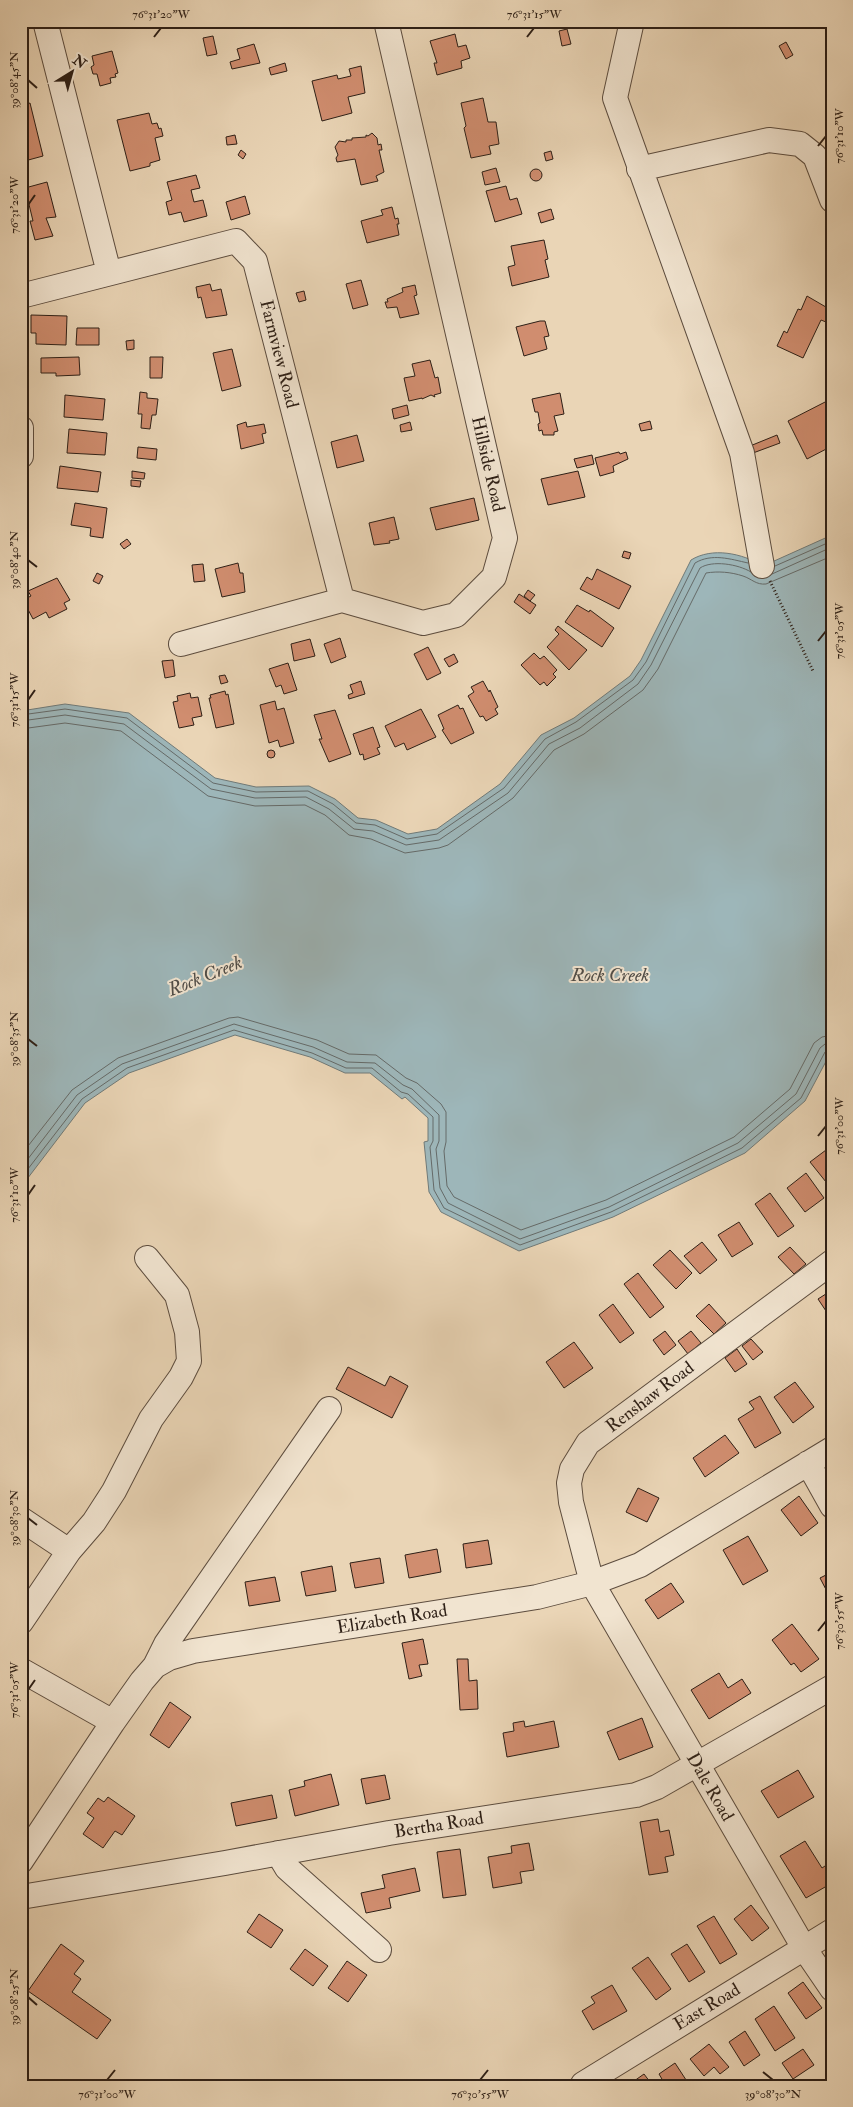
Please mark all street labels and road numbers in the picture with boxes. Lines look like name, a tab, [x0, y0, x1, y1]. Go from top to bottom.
street label: Farmview Road	[254, 297, 304, 411]
street label: Hillside Road	[466, 414, 510, 514]
street label: Renshaw Road	[601, 1356, 699, 1438]
street label: Elizabeth Road	[335, 1599, 449, 1639]
street label: Dale Road	[681, 1749, 739, 1826]
street label: Bertha Road	[393, 1807, 485, 1843]
street label: East Road	[669, 1978, 745, 2036]

